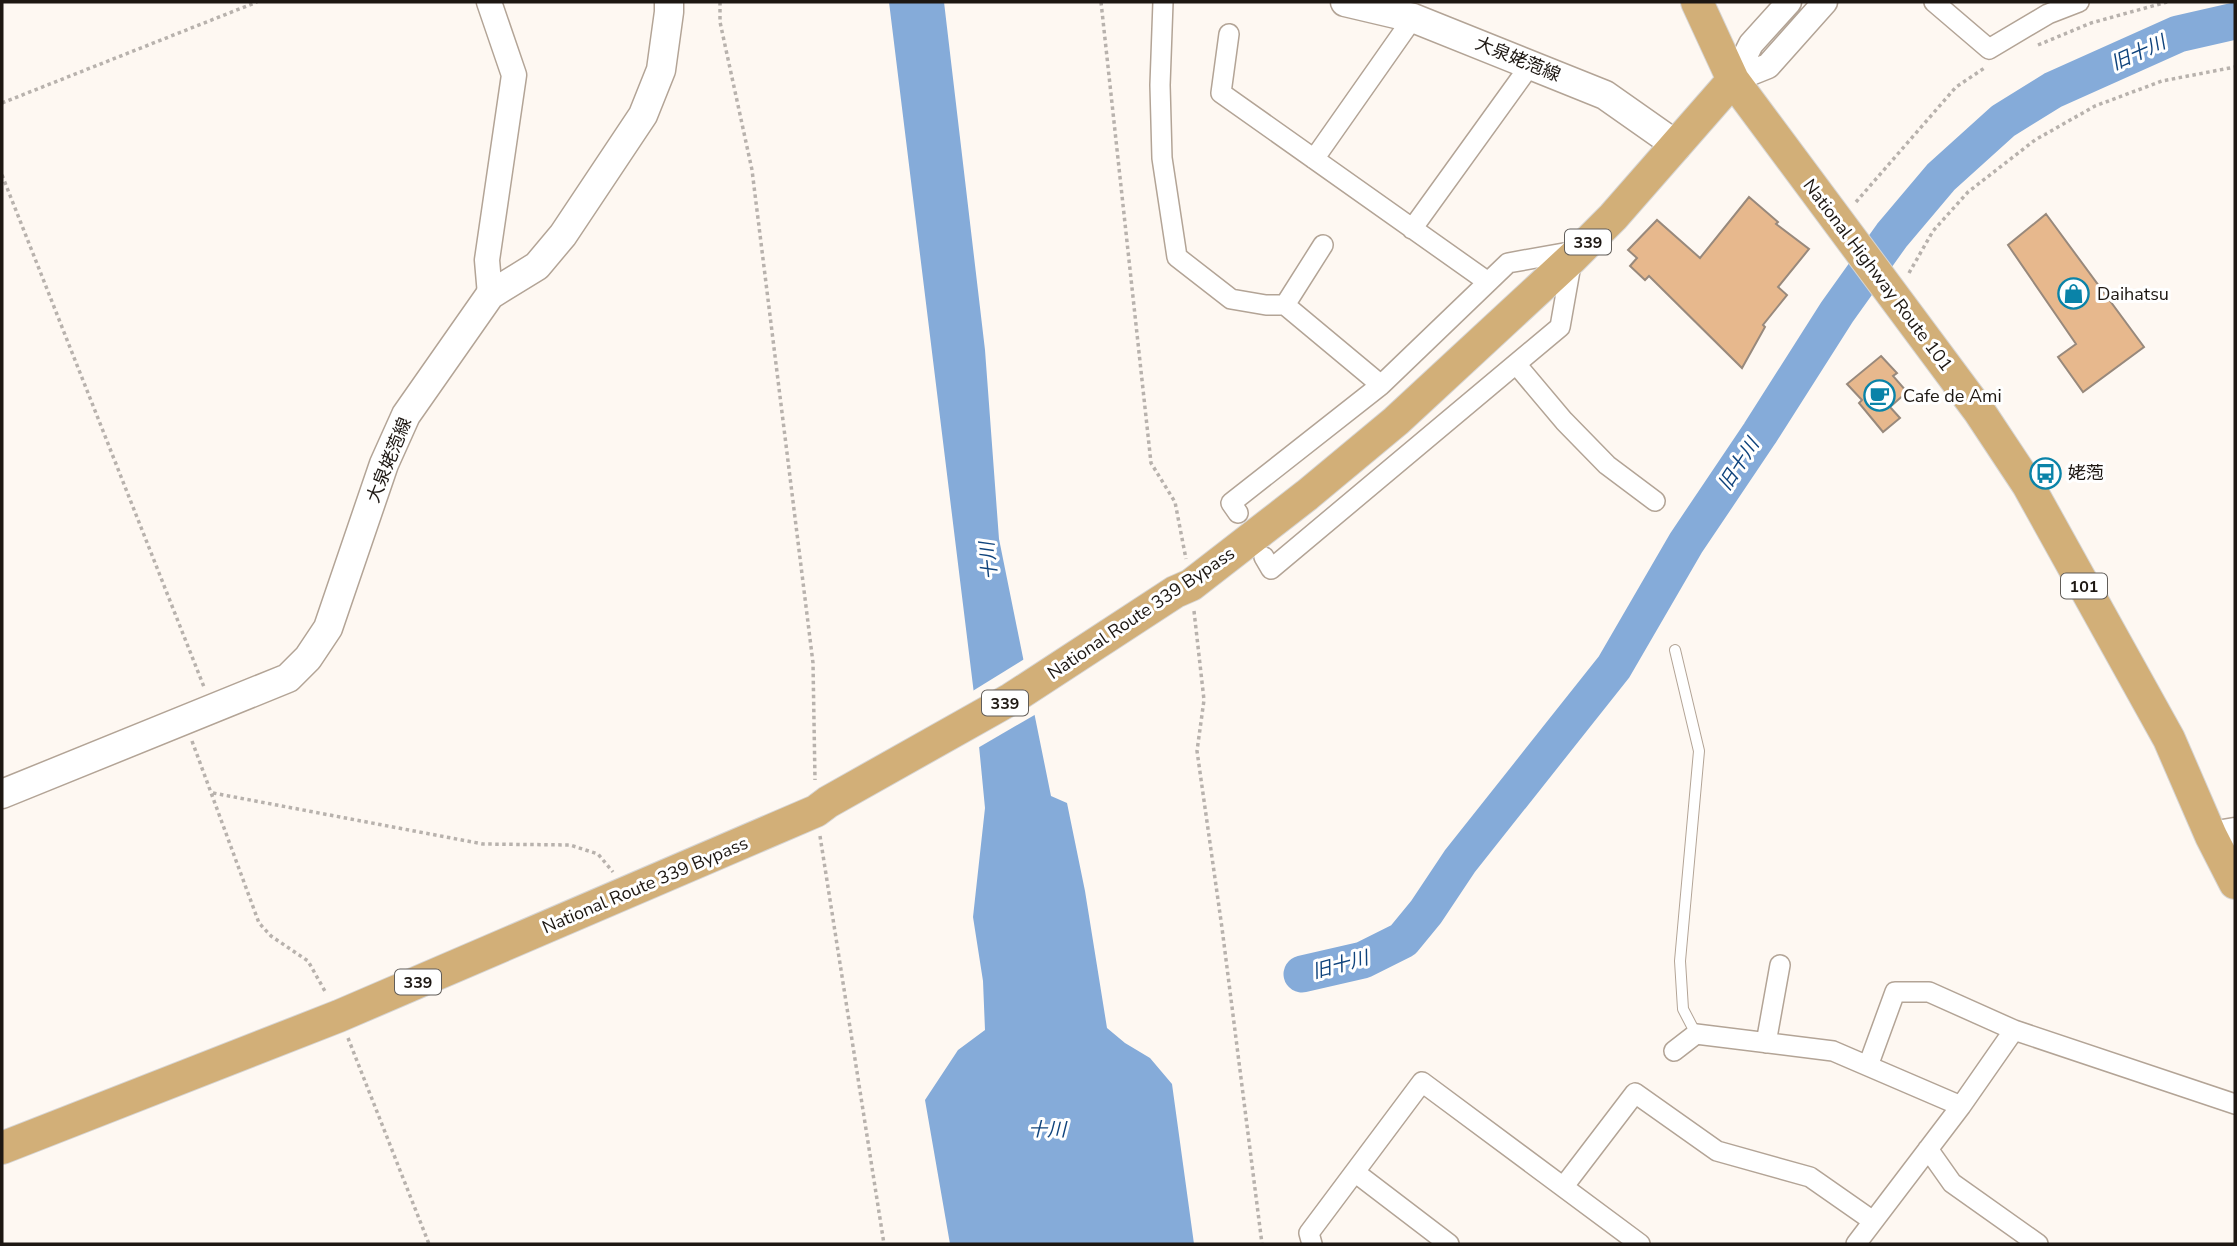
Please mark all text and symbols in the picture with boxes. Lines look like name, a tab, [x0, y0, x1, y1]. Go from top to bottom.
water label: 旧十川	[2107, 29, 2172, 76]
street label: 大泉姥萢線	[1472, 31, 1564, 87]
street label: National Highway Route 101	[1798, 174, 1958, 376]
road number: 339	[1565, 230, 1611, 254]
shop icon: Daihatsu	[2057, 277, 2091, 311]
place label: Daihatsu	[2097, 282, 2169, 306]
cafe icon: Cafe de Ami	[1863, 379, 1897, 413]
place label: Cafe de Ami	[1903, 384, 2002, 408]
street label: 大泉姥萢線	[361, 414, 417, 506]
water label: 旧十川	[1712, 432, 1766, 496]
bus stop icon: 姥萢	[2028, 456, 2062, 490]
place label: 姥萢	[2068, 461, 2104, 485]
water label: 十川	[974, 539, 1004, 581]
street label: National Route 339 Bypass	[1043, 541, 1239, 685]
road number: 101	[2061, 573, 2107, 598]
road number: 339	[982, 690, 1028, 716]
street label: National Route 339 Bypass	[538, 831, 752, 939]
water label: 旧十川	[1309, 945, 1373, 985]
road number: 339	[395, 970, 441, 994]
water label: 十川	[1028, 1117, 1068, 1143]

